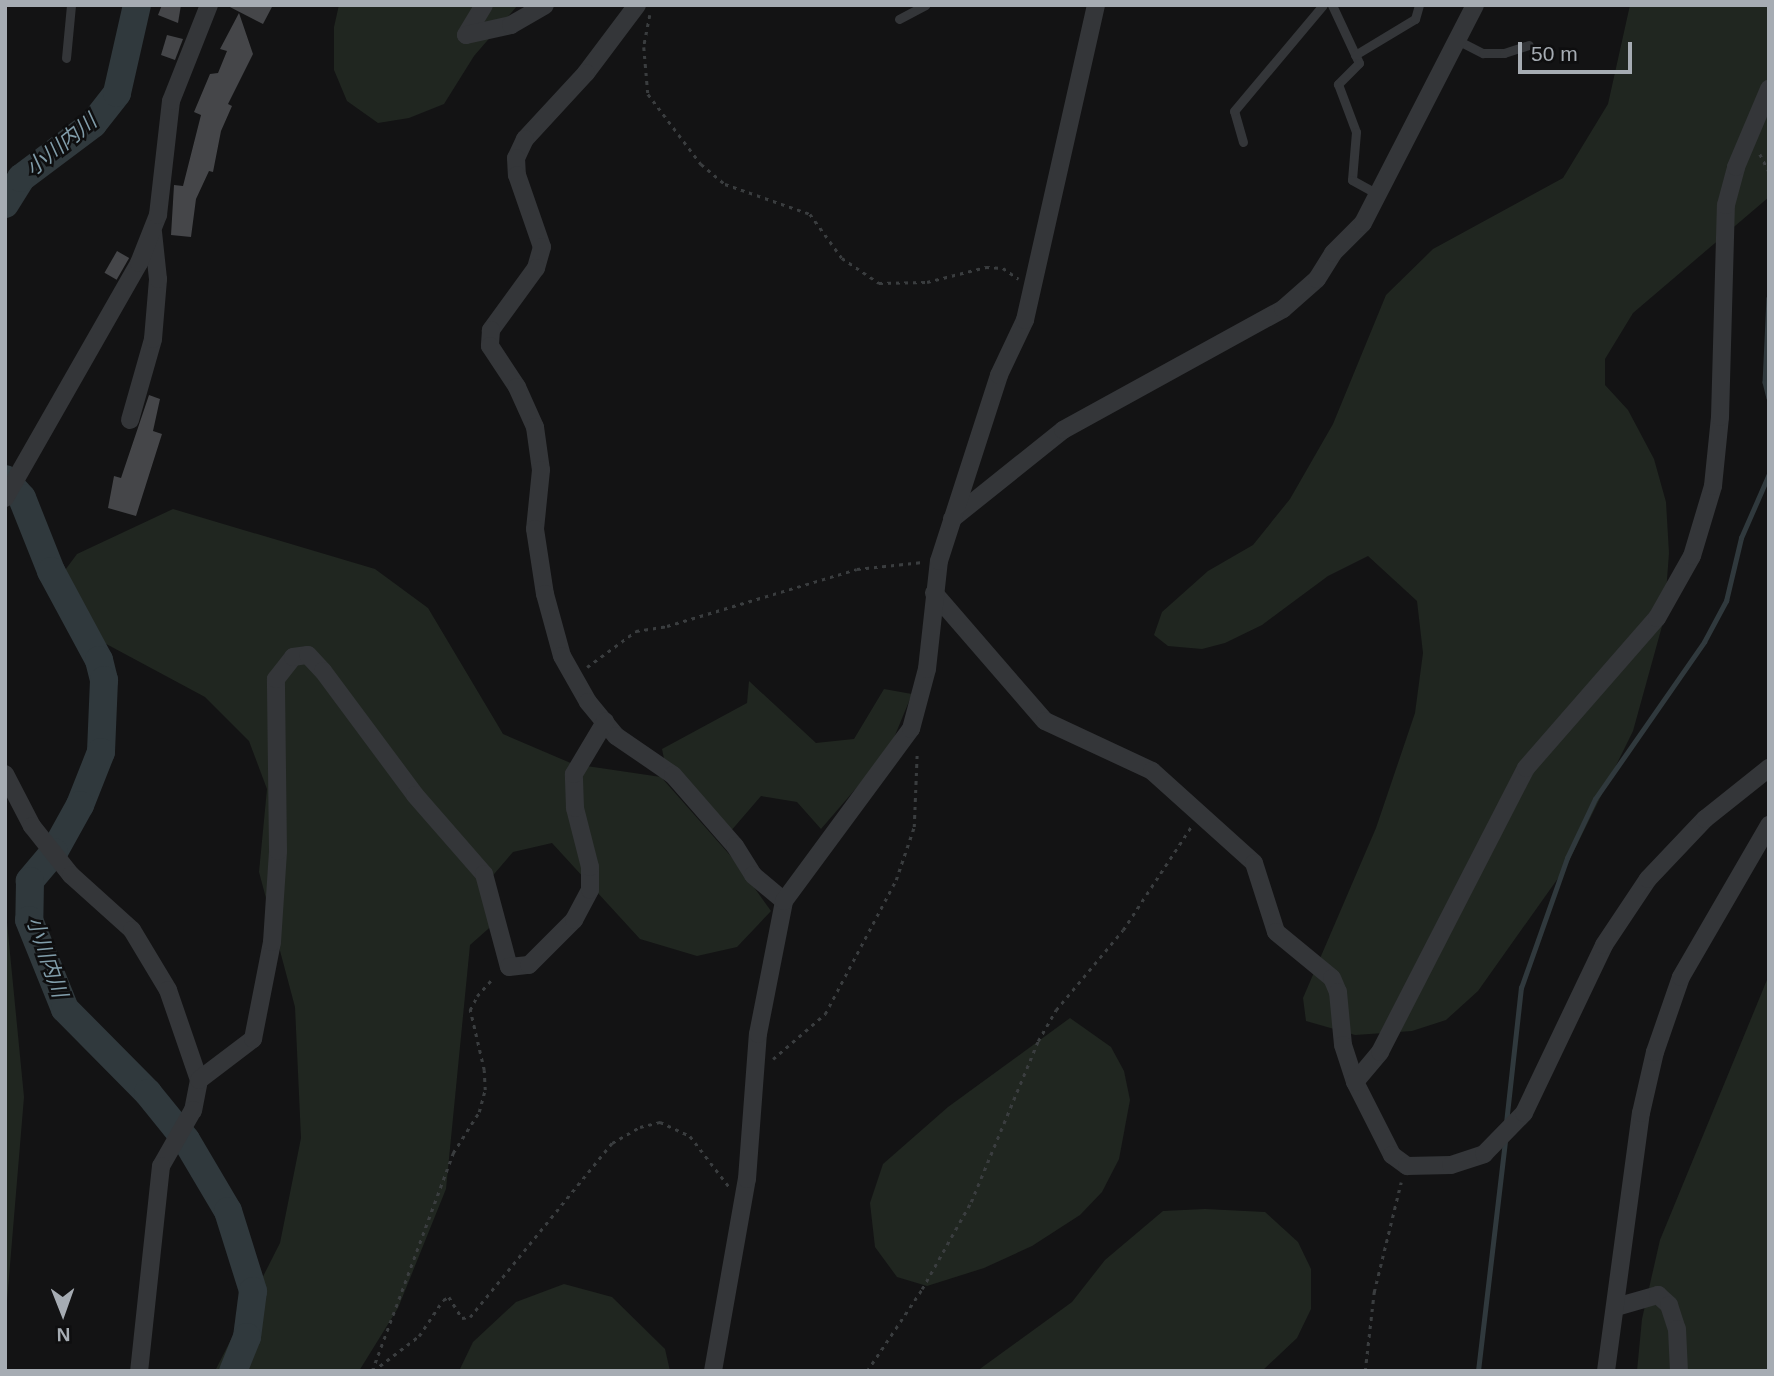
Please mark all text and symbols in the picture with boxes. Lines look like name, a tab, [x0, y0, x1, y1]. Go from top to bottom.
scale bar	[1522, 28, 1636, 72]
text: 50 m	[1531, 42, 1578, 65]
water label: 小川内川	[20, 109, 102, 181]
water label: 小川内川	[21, 913, 73, 1001]
north arrow	[28, 1278, 98, 1348]
text: N	[56, 1324, 70, 1345]

